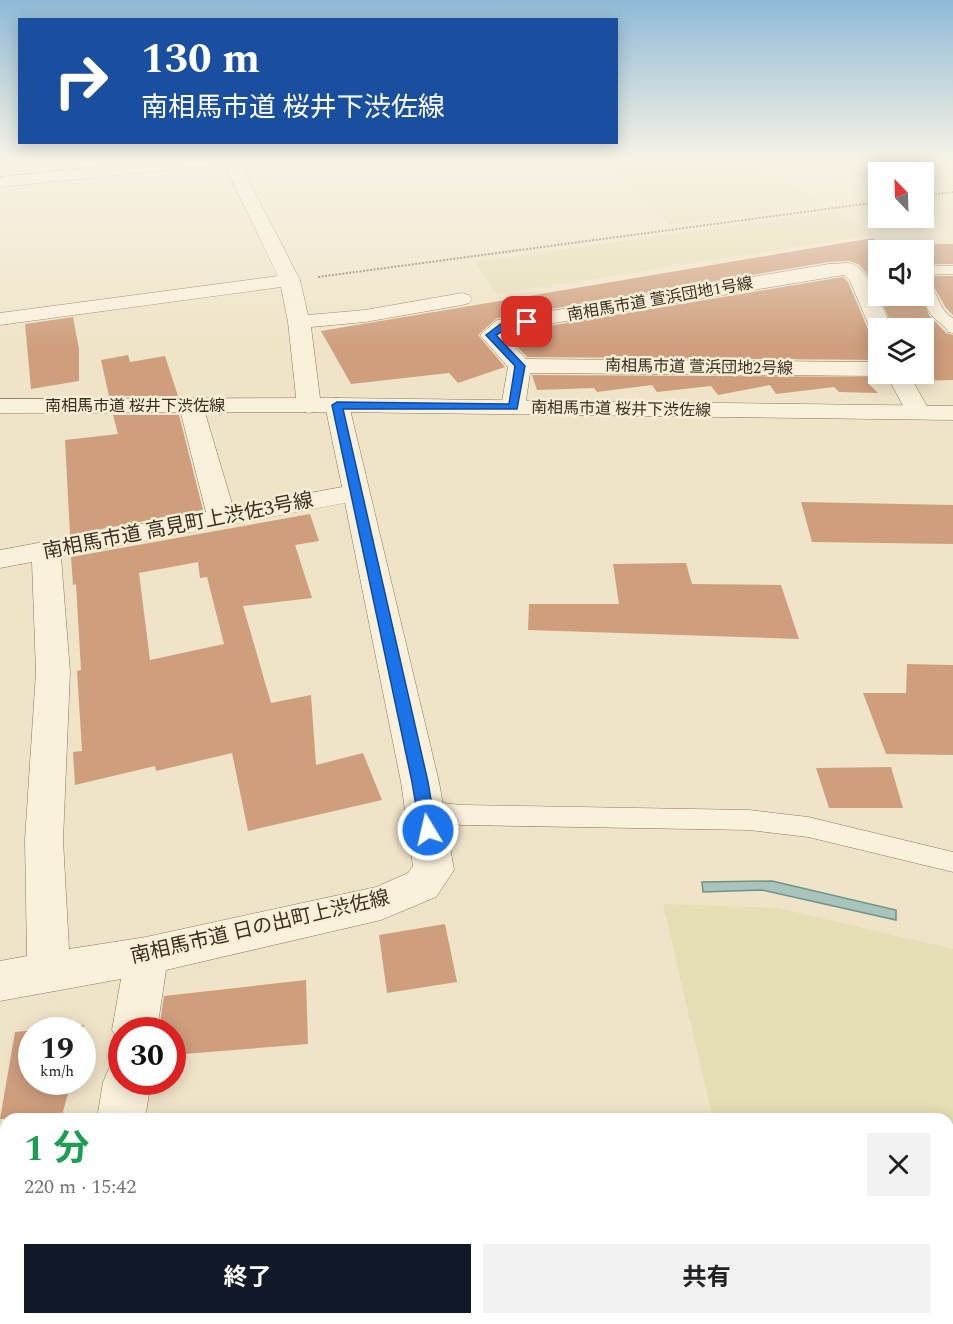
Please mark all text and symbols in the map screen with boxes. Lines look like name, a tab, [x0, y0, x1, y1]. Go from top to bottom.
text: 130 m	[141, 28, 260, 91]
icon: right	[42, 42, 120, 120]
text: 南相馬市道 桜井下渋佐線	[141, 87, 445, 129]
north arrow	[868, 162, 934, 228]
map controls	[868, 162, 934, 384]
button: sound	[868, 240, 934, 306]
street label: 南相馬市道 萱浜団地1号線	[565, 271, 755, 327]
pin	[501, 296, 552, 347]
icon: arrive	[510, 305, 543, 338]
button: layers	[868, 318, 934, 384]
street label: 南相馬市道 萱浜団地2号線	[605, 353, 793, 381]
street label: 南相馬市道 桜井下渋佐線	[45, 394, 225, 418]
street label: 南相馬市道 桜井下渋佐線	[531, 395, 711, 423]
street label: 南相馬市道 高見町上渋佐3号線	[40, 485, 316, 567]
position arrow	[396, 798, 460, 862]
street label: 南相馬市道 日の出町上渋佐線	[128, 883, 392, 971]
speed limit sign: 30	[108, 1017, 186, 1095]
text: 19	[40, 1026, 74, 1072]
text: km/h	[40, 1060, 74, 1083]
text: 1 分	[24, 1122, 89, 1177]
button: close	[867, 1133, 930, 1196]
text: 220 m · 15:42	[24, 1172, 136, 1202]
button: 終了	[24, 1244, 471, 1313]
button: 共有	[483, 1244, 930, 1313]

